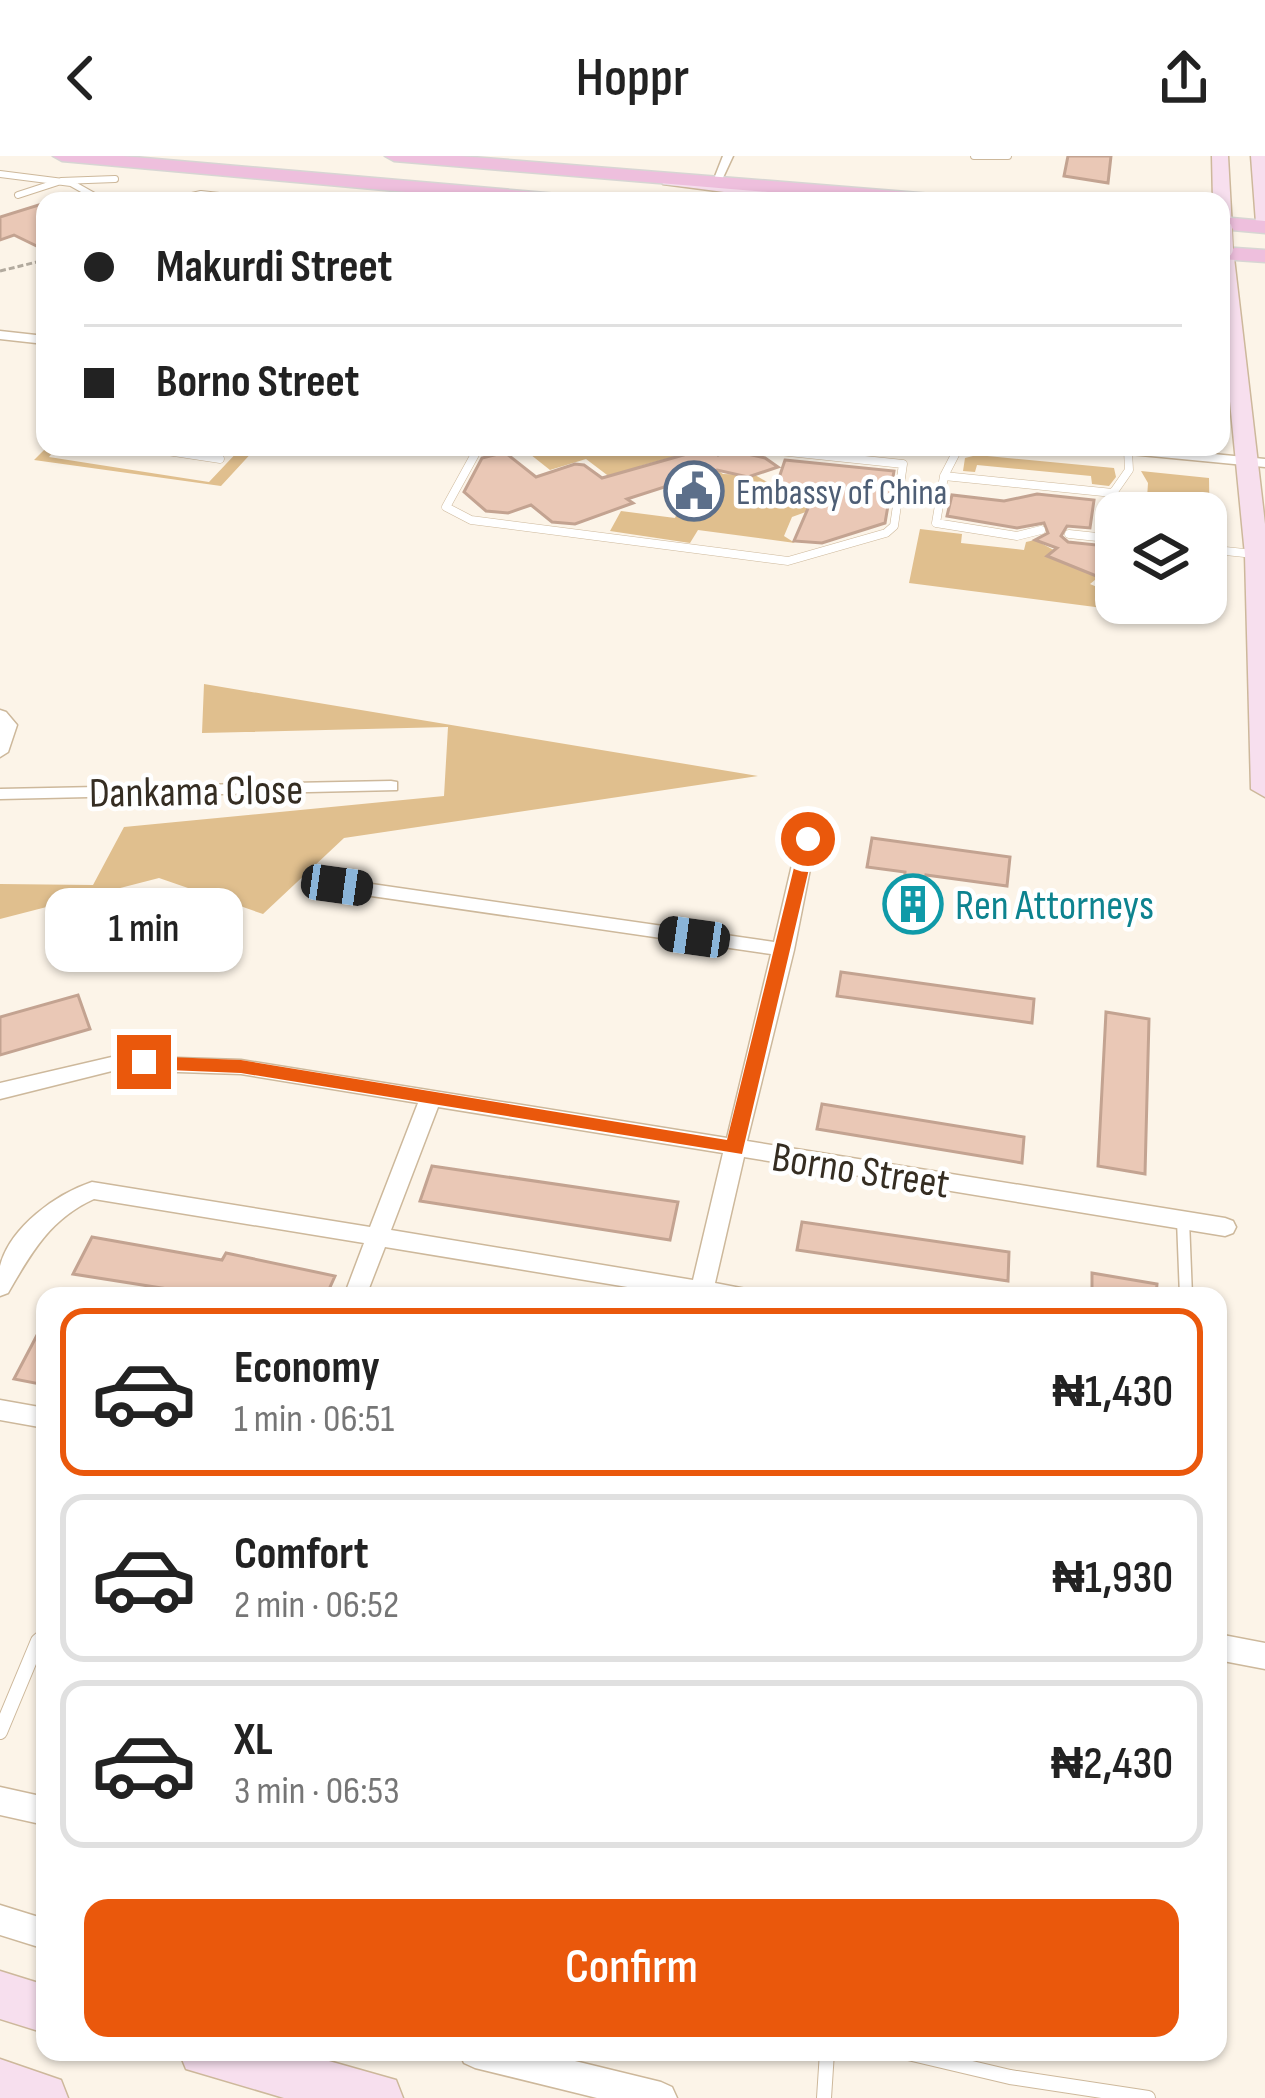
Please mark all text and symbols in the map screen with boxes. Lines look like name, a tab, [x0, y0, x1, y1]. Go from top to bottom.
icon: back	[48, 45, 114, 111]
icon: share	[1151, 45, 1217, 111]
text: Hoppr	[576, 46, 689, 111]
text: Makurdi Street	[156, 240, 392, 295]
text: Borno Street	[156, 355, 359, 410]
public building icon: Embassy of China	[663, 460, 725, 522]
place label: Embassy of China	[736, 472, 947, 515]
map controls	[1095, 492, 1227, 624]
button: layers	[1095, 492, 1227, 624]
street label: Dankama Close	[89, 765, 304, 820]
route start	[781, 812, 835, 866]
car	[299, 862, 375, 908]
building icon: Ren Attorneys	[882, 873, 944, 935]
place label: Ren Attorneys	[955, 881, 1154, 932]
callout: 1 min	[45, 888, 243, 972]
text: 1 min	[109, 906, 179, 953]
car	[656, 914, 732, 960]
route end	[117, 1035, 171, 1089]
street label: Borno Street	[768, 1132, 953, 1211]
icon: car	[90, 1338, 198, 1446]
text: Economy	[234, 1341, 380, 1396]
text: ₦1,430	[1052, 1365, 1173, 1420]
text: 1 min · 06:51	[234, 1396, 394, 1443]
icon: car	[90, 1524, 198, 1632]
text: Comfort	[234, 1527, 369, 1582]
text: ₦1,930	[1052, 1551, 1173, 1606]
text: 2 min · 06:52	[234, 1582, 399, 1629]
icon: car	[90, 1710, 198, 1818]
text: XL	[234, 1713, 273, 1768]
text: ₦2,430	[1051, 1737, 1173, 1792]
text: 3 min · 06:53	[234, 1768, 400, 1815]
button: Confirm	[84, 1899, 1179, 2037]

